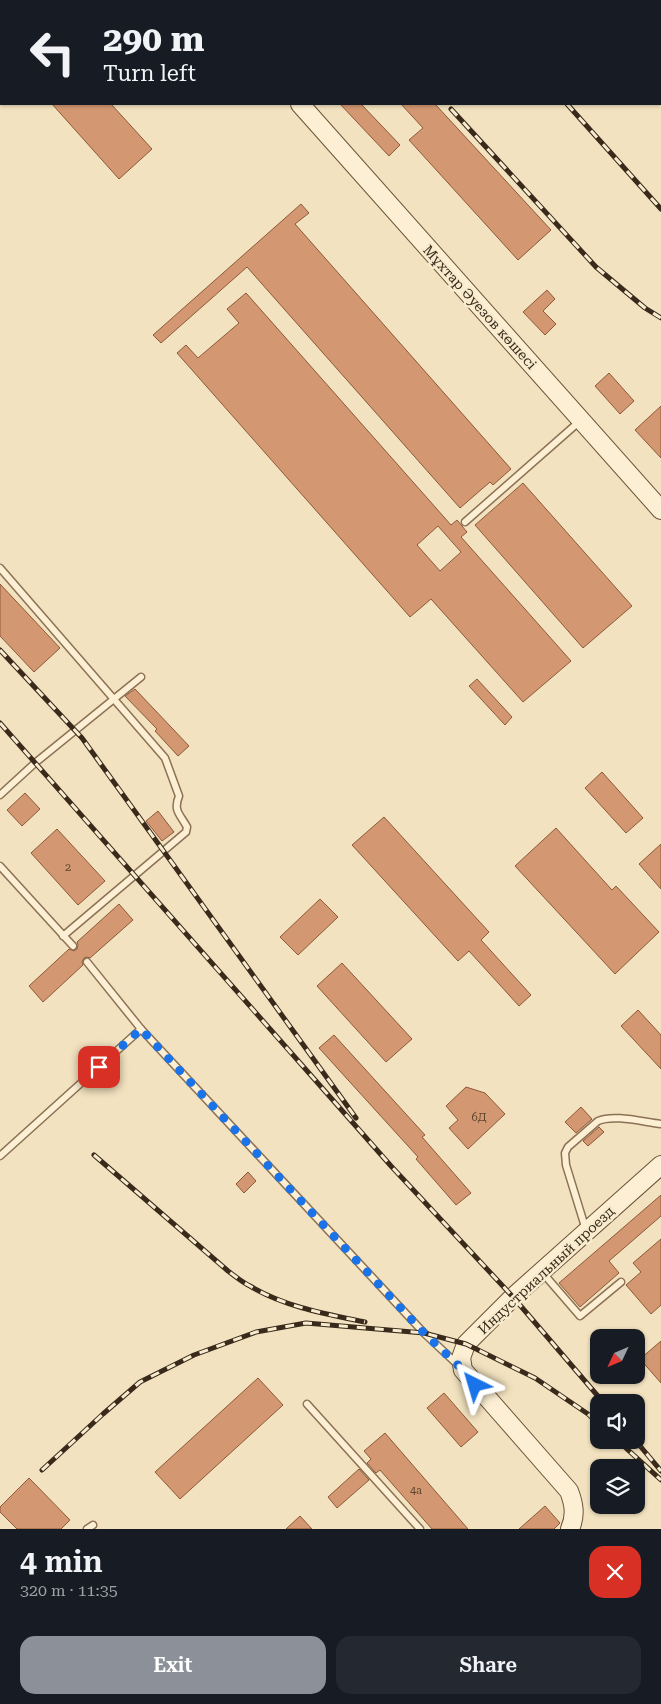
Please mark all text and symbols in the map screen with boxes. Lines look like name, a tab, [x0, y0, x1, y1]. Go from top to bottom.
text: 290 m	[103, 19, 204, 60]
icon: left	[20, 20, 85, 85]
text: Turn left	[103, 61, 196, 86]
street label: Мұхтар Әуезов көшесі	[420, 242, 540, 373]
house number: 2	[65, 861, 71, 874]
pin	[78, 1046, 120, 1088]
icon: arrive	[85, 1053, 113, 1081]
house number: 6Д	[472, 1111, 487, 1124]
street label: Индустриальный проезд	[475, 1203, 617, 1337]
north arrow	[590, 1329, 645, 1384]
map controls	[590, 1329, 645, 1514]
position arrow	[448, 1358, 500, 1410]
button: sound	[590, 1394, 645, 1449]
button: layers	[590, 1459, 645, 1514]
house number: 4а	[410, 1484, 422, 1497]
text: 4 min	[20, 1544, 103, 1579]
button: close	[589, 1546, 641, 1598]
text: 320 m · 11:35	[20, 1581, 118, 1600]
button: Exit	[20, 1636, 326, 1694]
button: Share	[336, 1636, 641, 1694]

